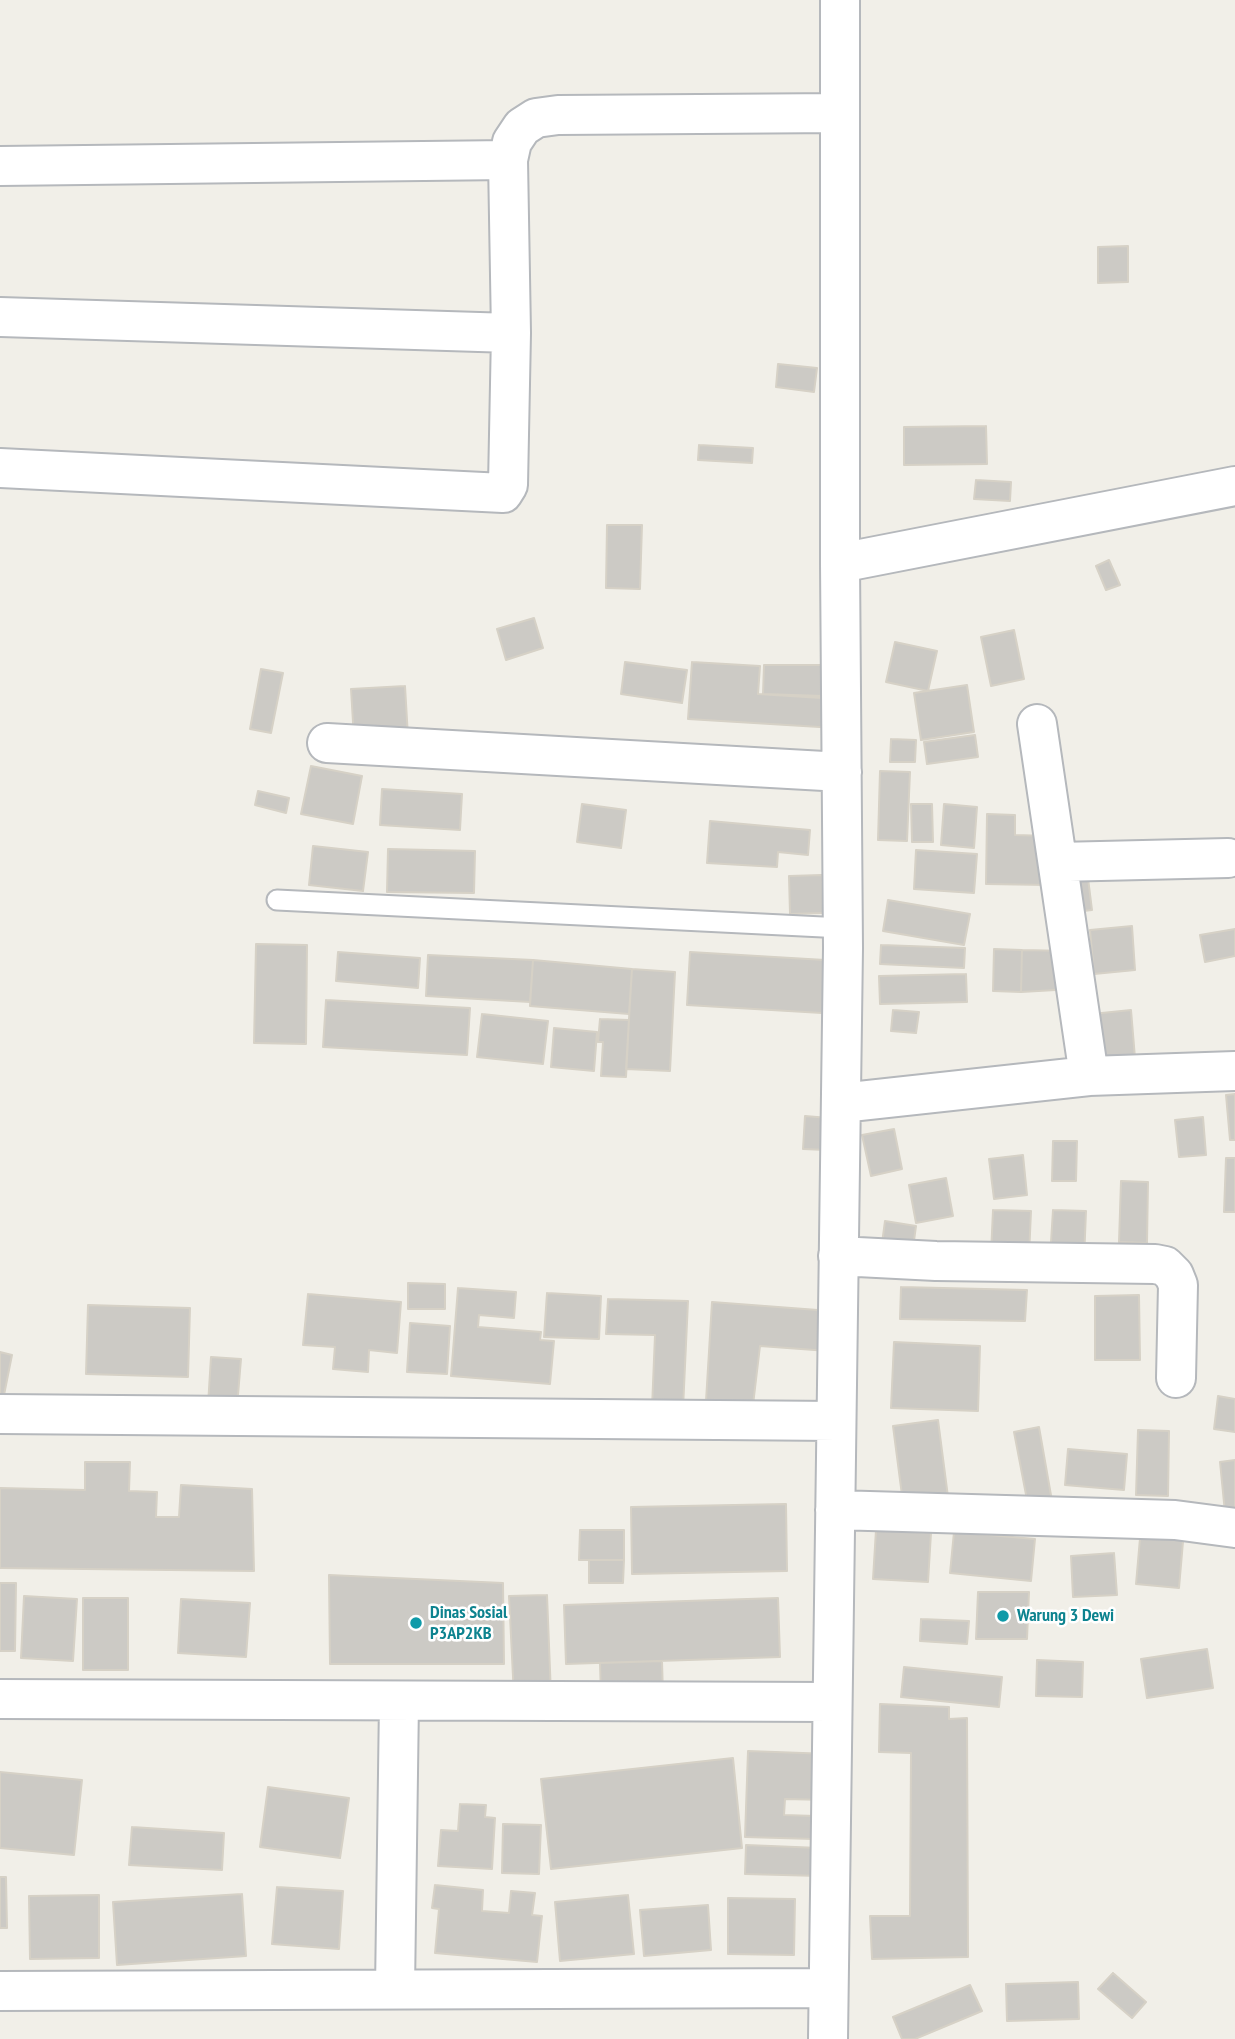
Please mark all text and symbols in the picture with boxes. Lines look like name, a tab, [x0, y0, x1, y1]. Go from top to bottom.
place label: Dinas Sosial P3AP2KB	[430, 1602, 507, 1644]
place label: Warung 3 Dewi	[1017, 1605, 1114, 1627]
marker: Warung 3 Dewi	[995, 1608, 1011, 1624]
marker: Dinas Sosial P3AP2KB	[408, 1615, 424, 1631]

